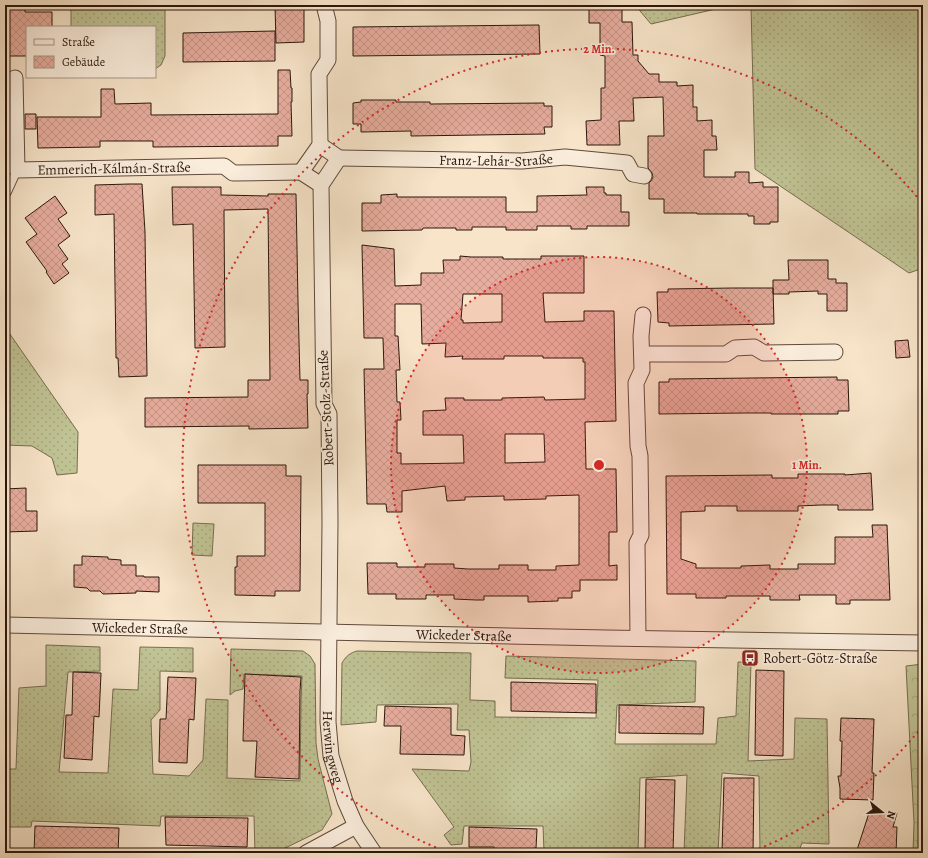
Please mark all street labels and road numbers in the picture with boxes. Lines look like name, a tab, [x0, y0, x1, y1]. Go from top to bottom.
street label: Franz-Lehár-Straße	[439, 149, 554, 170]
street label: Emmerich-Kálmán-Straße	[37, 157, 191, 179]
street label: Robert-Stolz-Straße	[313, 349, 339, 467]
street label: Wickeder Straße	[91, 617, 188, 638]
street label: Wickeder Straße	[415, 624, 512, 645]
street label: Herwingweg	[318, 710, 348, 785]

